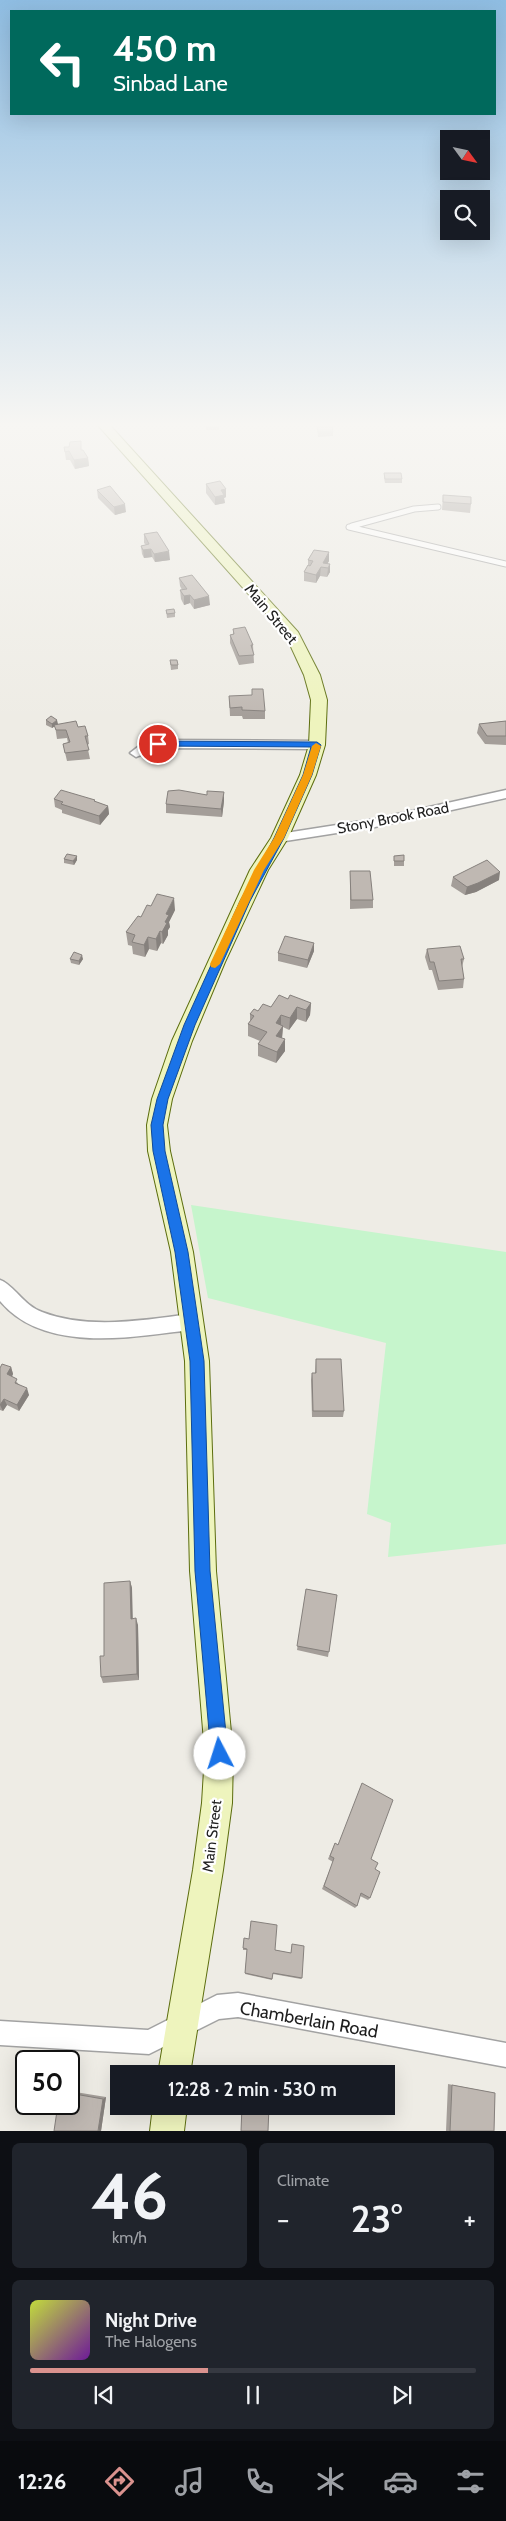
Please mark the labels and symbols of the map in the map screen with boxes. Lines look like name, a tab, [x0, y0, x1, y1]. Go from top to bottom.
north arrow	[440, 130, 490, 180]
street label: Main Street	[241, 580, 301, 648]
pin	[137, 723, 179, 765]
street label: Stony Brook Road	[336, 798, 450, 838]
position arrow	[193, 1727, 245, 1779]
street label: Main Street	[199, 1799, 225, 1873]
street label: Chamberlain Road	[238, 1997, 380, 2043]
speed limit sign: 50	[15, 2050, 80, 2115]

